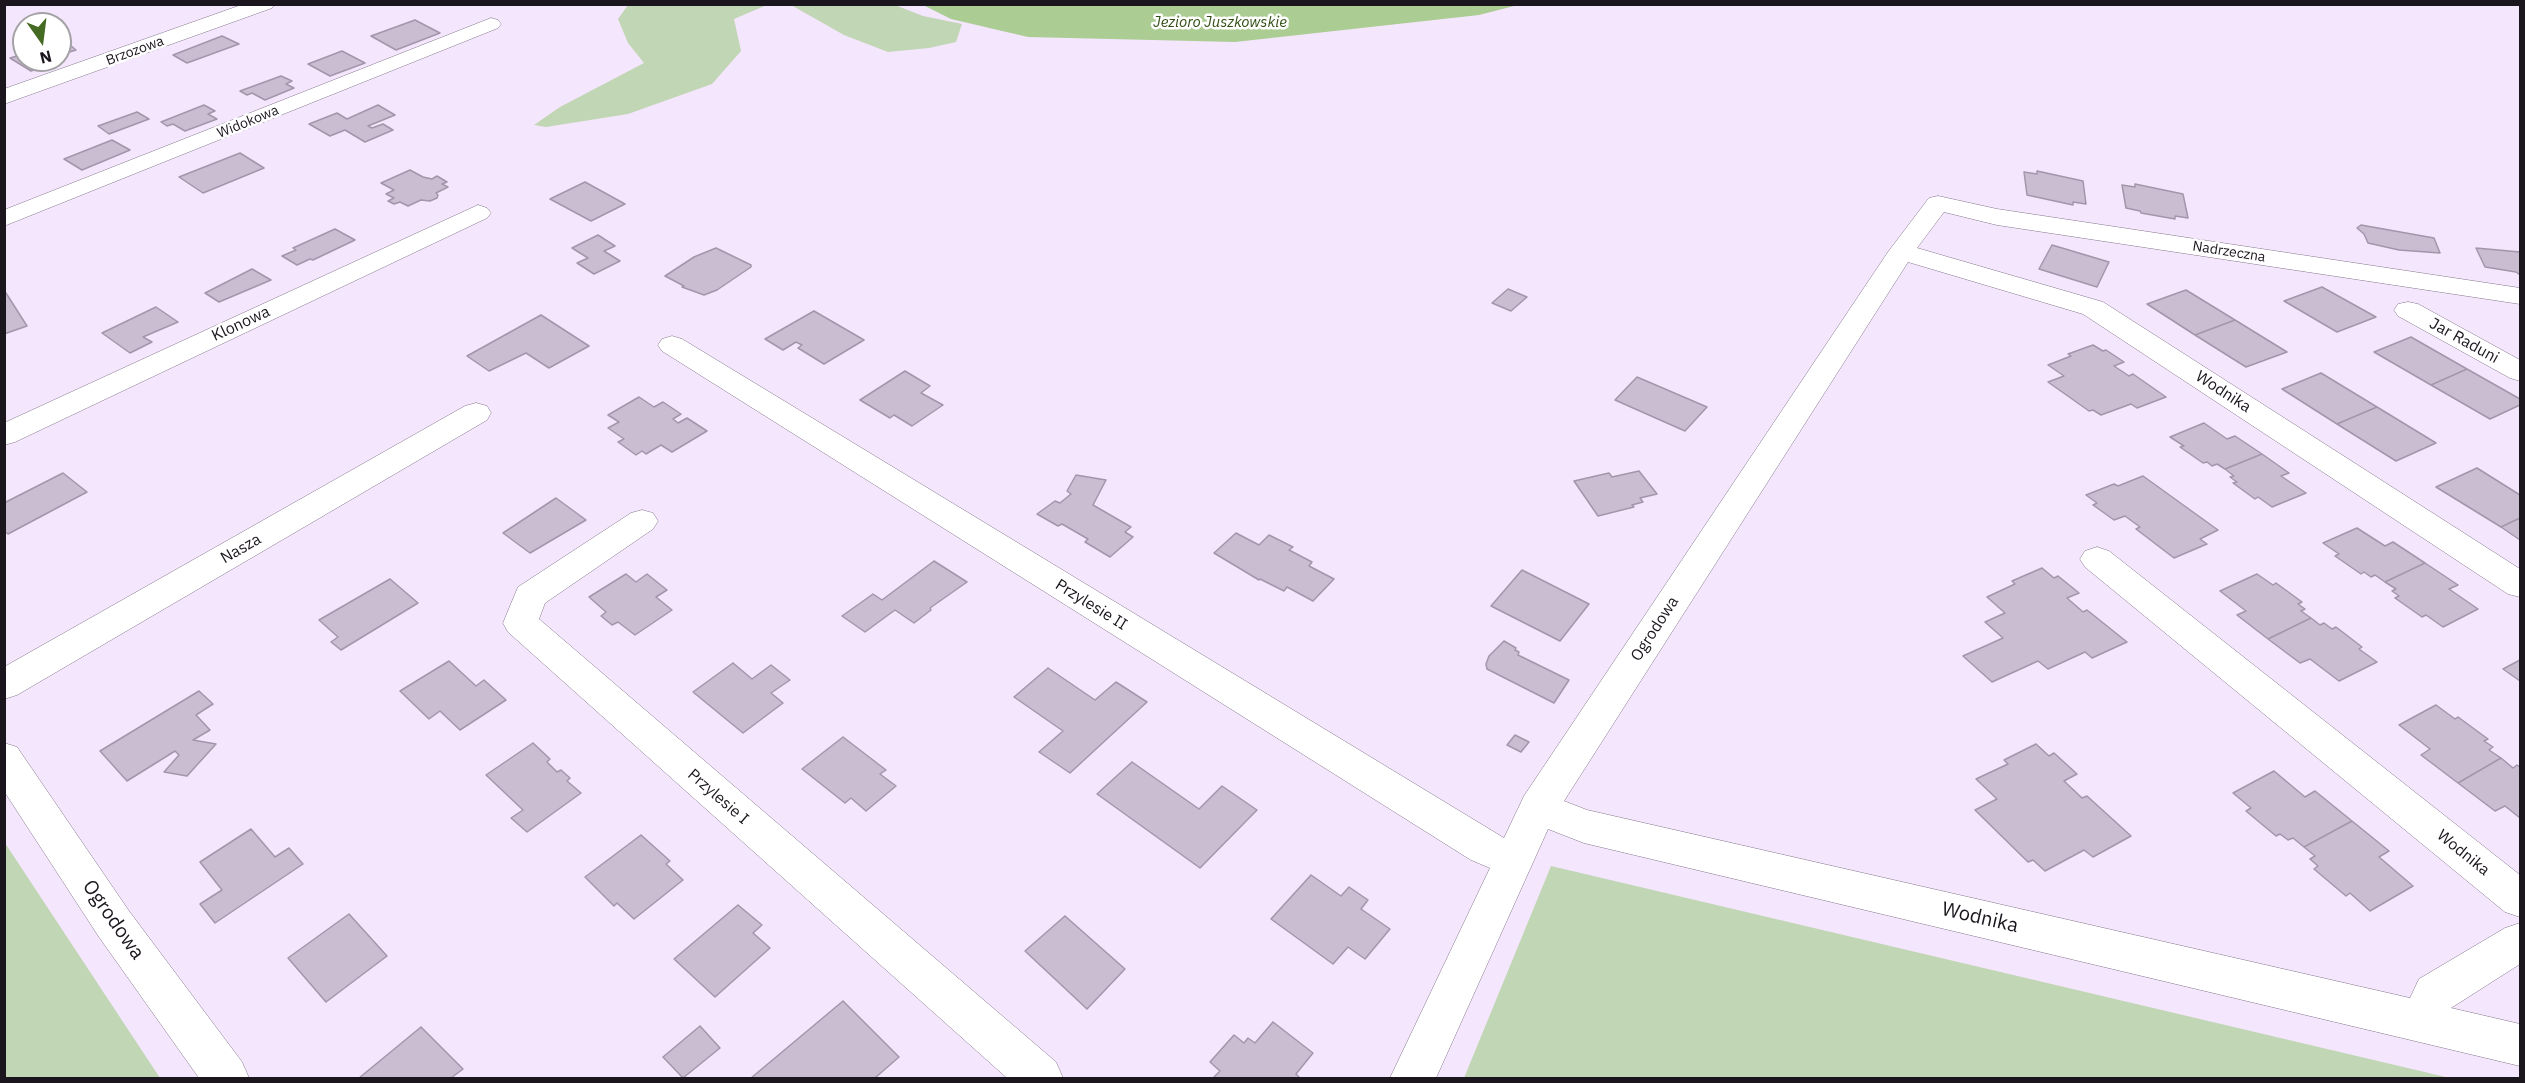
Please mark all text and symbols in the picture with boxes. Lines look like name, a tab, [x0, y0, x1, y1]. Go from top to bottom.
north arrow	[12, 12, 72, 72]
water label: Jezioro Juszkowskie	[1153, 14, 1287, 32]
street label: Brzozowa	[104, 33, 166, 69]
text: N	[38, 46, 54, 69]
street label: Widokowa	[215, 102, 281, 142]
street label: Nadrzeczna	[2191, 238, 2267, 266]
street label: Klonowa	[209, 302, 273, 346]
street label: Jar Raduni	[2426, 314, 2502, 368]
street label: Wodnika	[2192, 367, 2254, 417]
street label: Nasza	[217, 530, 265, 568]
street label: Przylesie II	[1052, 575, 1130, 635]
street label: Ogrodowa	[1627, 593, 1683, 665]
street label: Przylesie I	[684, 765, 752, 829]
street label: Wodnika	[2433, 826, 2493, 880]
street label: Ogrodowa	[77, 876, 149, 964]
street label: Wodnika	[1939, 898, 2021, 938]

